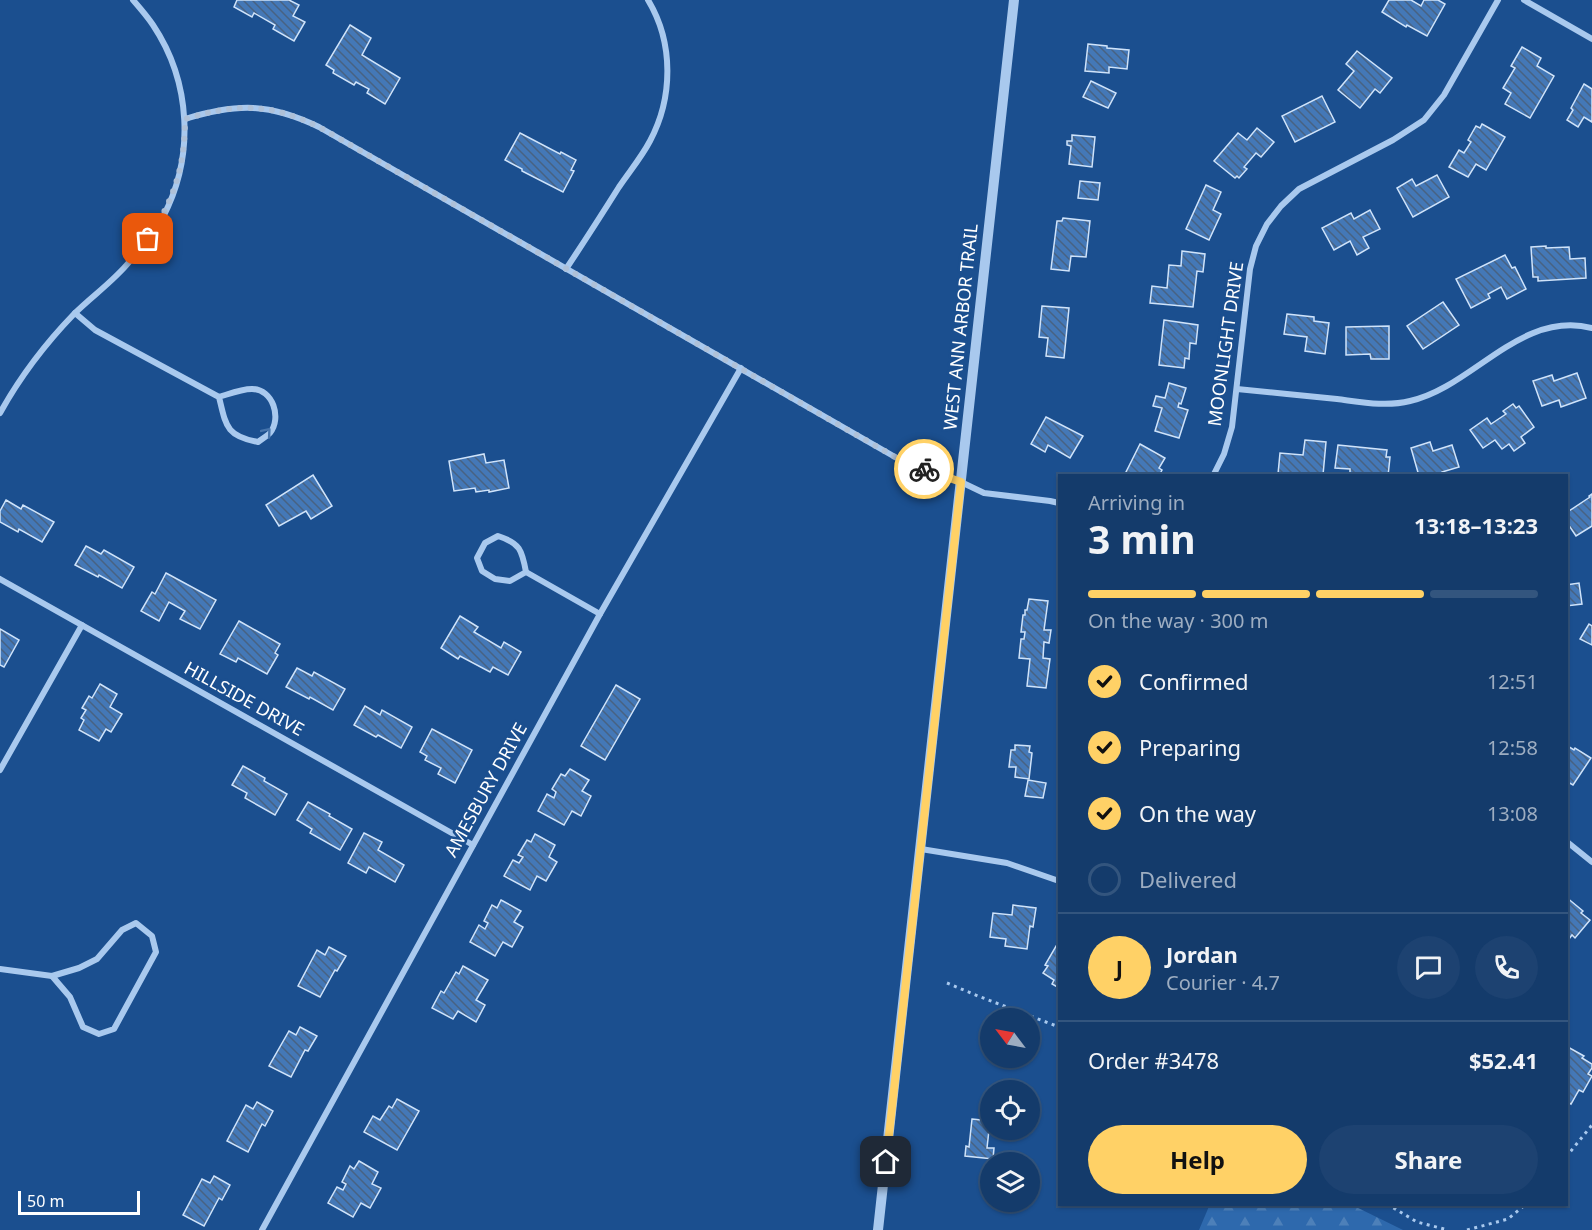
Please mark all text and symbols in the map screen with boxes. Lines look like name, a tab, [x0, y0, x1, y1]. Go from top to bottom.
pin	[122, 213, 173, 264]
icon: bag	[131, 222, 164, 255]
street label: WEST ANN ARBOR TRAIL	[937, 222, 983, 431]
street label: MOONLIGHT DRIVE	[1202, 260, 1248, 428]
one-way arrow	[260, 428, 271, 439]
courier	[894, 439, 954, 499]
icon: bike	[908, 453, 941, 486]
text: Arriving in	[1088, 489, 1185, 516]
text: 13:18–13:23	[1414, 510, 1538, 540]
text: 3 min	[1088, 512, 1195, 565]
text: On the way · 300 m	[1088, 607, 1268, 634]
street label: HILLSIDE DRIVE	[180, 655, 309, 741]
icon: check	[1088, 665, 1121, 698]
text: Confirmed	[1139, 666, 1249, 696]
text: 12:51	[1487, 668, 1538, 695]
street label: AMESBURY DRIVE	[438, 718, 532, 861]
icon: check	[1088, 731, 1121, 764]
text: Preparing	[1139, 732, 1241, 762]
text: 12:58	[1487, 734, 1538, 761]
icon: check	[1088, 797, 1121, 830]
text: On the way	[1139, 798, 1256, 828]
text: 13:08	[1487, 800, 1538, 827]
text: Delivered	[1139, 864, 1237, 894]
button: chat	[1397, 936, 1460, 999]
button: phone	[1475, 936, 1538, 999]
text: Jordan	[1166, 939, 1238, 969]
text: J	[1116, 952, 1123, 982]
text: Courier · 4.7	[1166, 969, 1280, 996]
north arrow	[980, 1008, 1040, 1068]
map controls	[980, 1008, 1040, 1212]
text: Order #3478	[1088, 1045, 1219, 1075]
text: $52.41	[1469, 1045, 1538, 1075]
button: locate	[980, 1080, 1040, 1140]
button: Help	[1088, 1125, 1307, 1194]
button: Share	[1319, 1125, 1538, 1194]
pin	[860, 1136, 911, 1187]
icon: home	[869, 1145, 902, 1178]
button: layers	[980, 1152, 1040, 1212]
scale bar	[18, 1188, 140, 1216]
text: 50 m	[27, 1190, 64, 1212]

